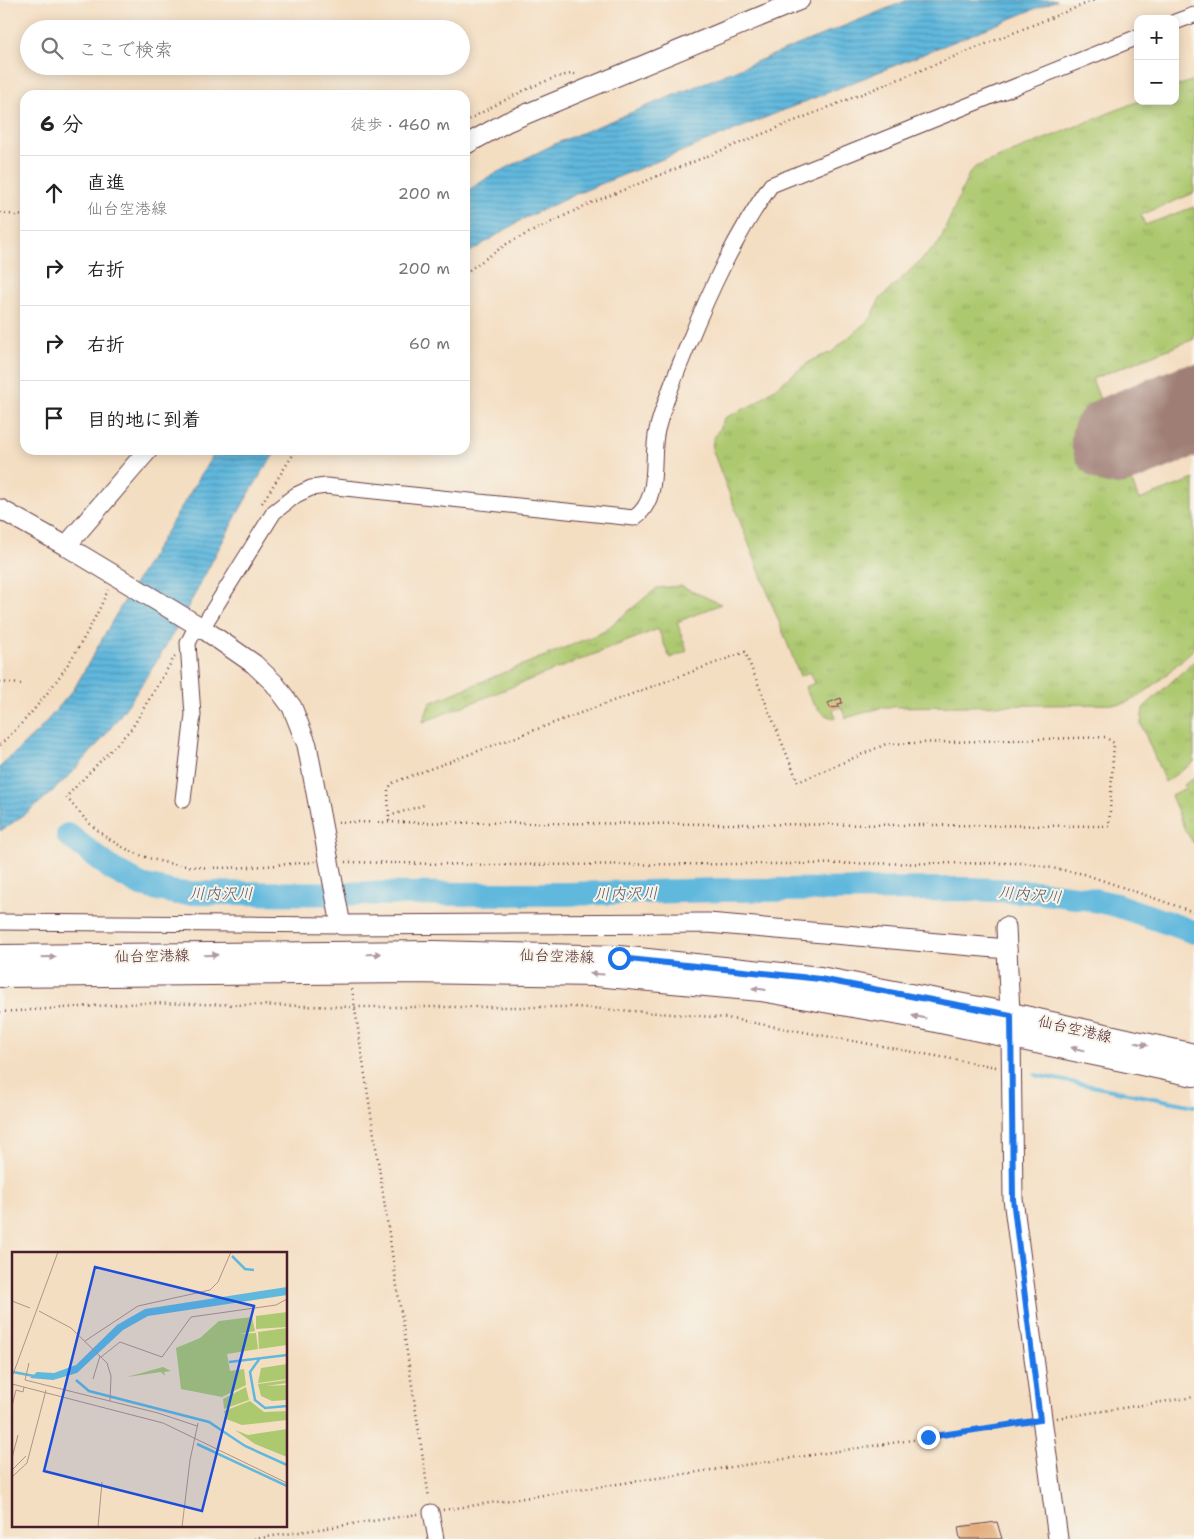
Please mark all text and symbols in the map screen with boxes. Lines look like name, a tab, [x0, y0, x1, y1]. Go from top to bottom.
map controls	[1134, 15, 1179, 105]
button: +	[1134, 15, 1179, 60]
search box	[20, 20, 470, 75]
icon: search	[38, 34, 66, 62]
text: ここで検索	[78, 37, 173, 62]
button: −	[1134, 60, 1179, 105]
text: 6 分	[40, 110, 83, 138]
text: 徒歩 · 460 m	[350, 114, 450, 135]
text: 直進	[87, 170, 125, 195]
icon: ahead	[40, 179, 68, 207]
text: 200 m	[398, 183, 450, 204]
text: 仙台空港線	[87, 198, 167, 219]
icon: right	[40, 254, 68, 282]
text: 右折	[87, 257, 125, 282]
text: 200 m	[398, 258, 450, 279]
icon: right	[40, 329, 68, 357]
text: 右折	[87, 332, 125, 357]
text: 60 m	[409, 333, 450, 354]
icon: arrive	[40, 404, 68, 432]
text: 目的地に到着	[87, 407, 201, 432]
water label: 川内沢川	[997, 881, 1063, 908]
water label: 川内沢川	[594, 882, 658, 905]
water label: 川内沢川	[189, 883, 253, 904]
street label: 仙台空港線	[114, 945, 190, 967]
street label: 仙台空港線	[519, 945, 595, 967]
route start	[608, 947, 631, 970]
one-way arrow	[366, 950, 382, 958]
one-way arrow	[203, 951, 219, 959]
one-way arrow	[41, 953, 57, 961]
one-way arrow	[588, 970, 604, 978]
one-way arrow	[750, 985, 766, 993]
street label: 仙台空港線	[1036, 1011, 1114, 1047]
one-way arrow	[910, 1012, 926, 1020]
one-way arrow	[1133, 1040, 1148, 1048]
one-way arrow	[1069, 1045, 1085, 1053]
inset map	[12, 1252, 288, 1526]
route end	[917, 1426, 940, 1449]

